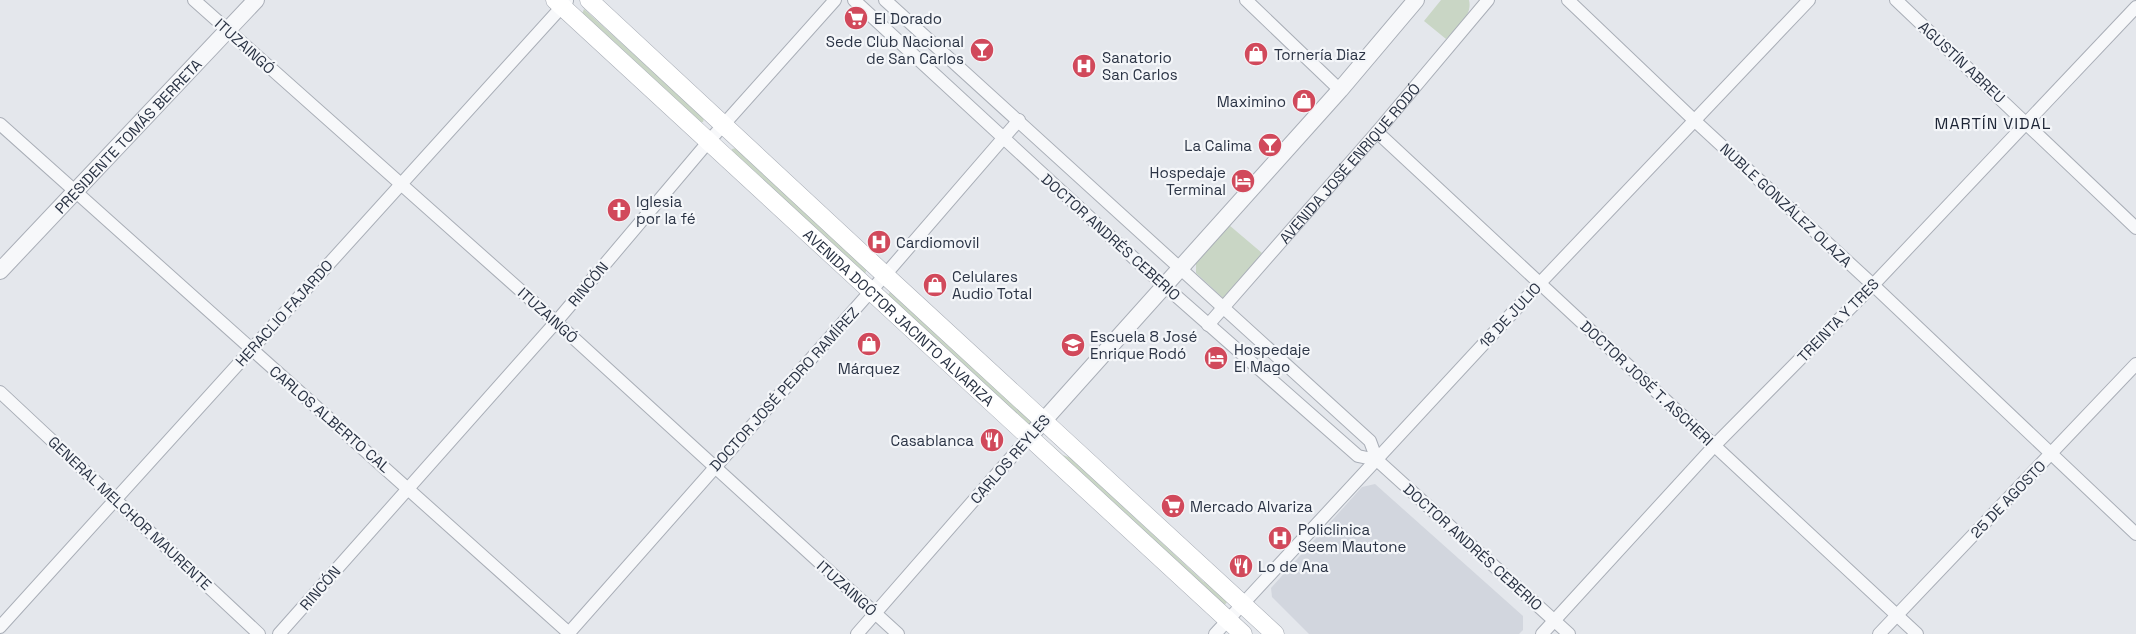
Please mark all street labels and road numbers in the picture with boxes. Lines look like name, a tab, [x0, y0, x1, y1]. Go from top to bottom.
street label: ITUZAINGÓ	[211, 14, 279, 78]
street label: AGUSTÍN ABREU	[1915, 17, 2009, 107]
street label: PRESIDENTE TOMÁS BERRETA	[50, 54, 206, 217]
street label: AVENIDA JOSÉ ENRIQUE RODÓ	[1275, 79, 1424, 247]
street label: NUBLE GONZÁLEZ OLAZA	[1716, 139, 1856, 271]
street label: DOCTOR ANDRÉS CEBERIO	[1037, 169, 1185, 305]
street label: AVENIDA DOCTOR JACINTO ALVARIZA	[800, 224, 999, 410]
street label: HERACLIO FAJARDO	[231, 256, 337, 370]
street label: RINCÓN	[564, 258, 612, 310]
street label: TREINTA Y TRES	[1793, 274, 1883, 366]
street label: 18 DE JULIO	[1475, 278, 1545, 352]
street label: ITUZAINGÓ	[514, 283, 582, 347]
street label: DOCTOR JOSÉ PEDRO RAMÍREZ	[705, 303, 863, 475]
street label: DOCTOR JOSÉ T. ASCHERI	[1577, 316, 1717, 450]
street label: CARLOS ALBERTO CAL	[266, 361, 394, 477]
street label: CARLOS REYLES	[966, 410, 1054, 508]
street label: GENERAL MELCHOR MAURENTE	[44, 432, 216, 594]
street label: 25 DE AGOSTO	[1966, 456, 2050, 542]
street label: DOCTOR ANDRÉS CEBERIO	[1399, 479, 1547, 615]
street label: ITUZAINGÓ	[813, 556, 881, 620]
street label: RINCÓN	[296, 562, 344, 614]

